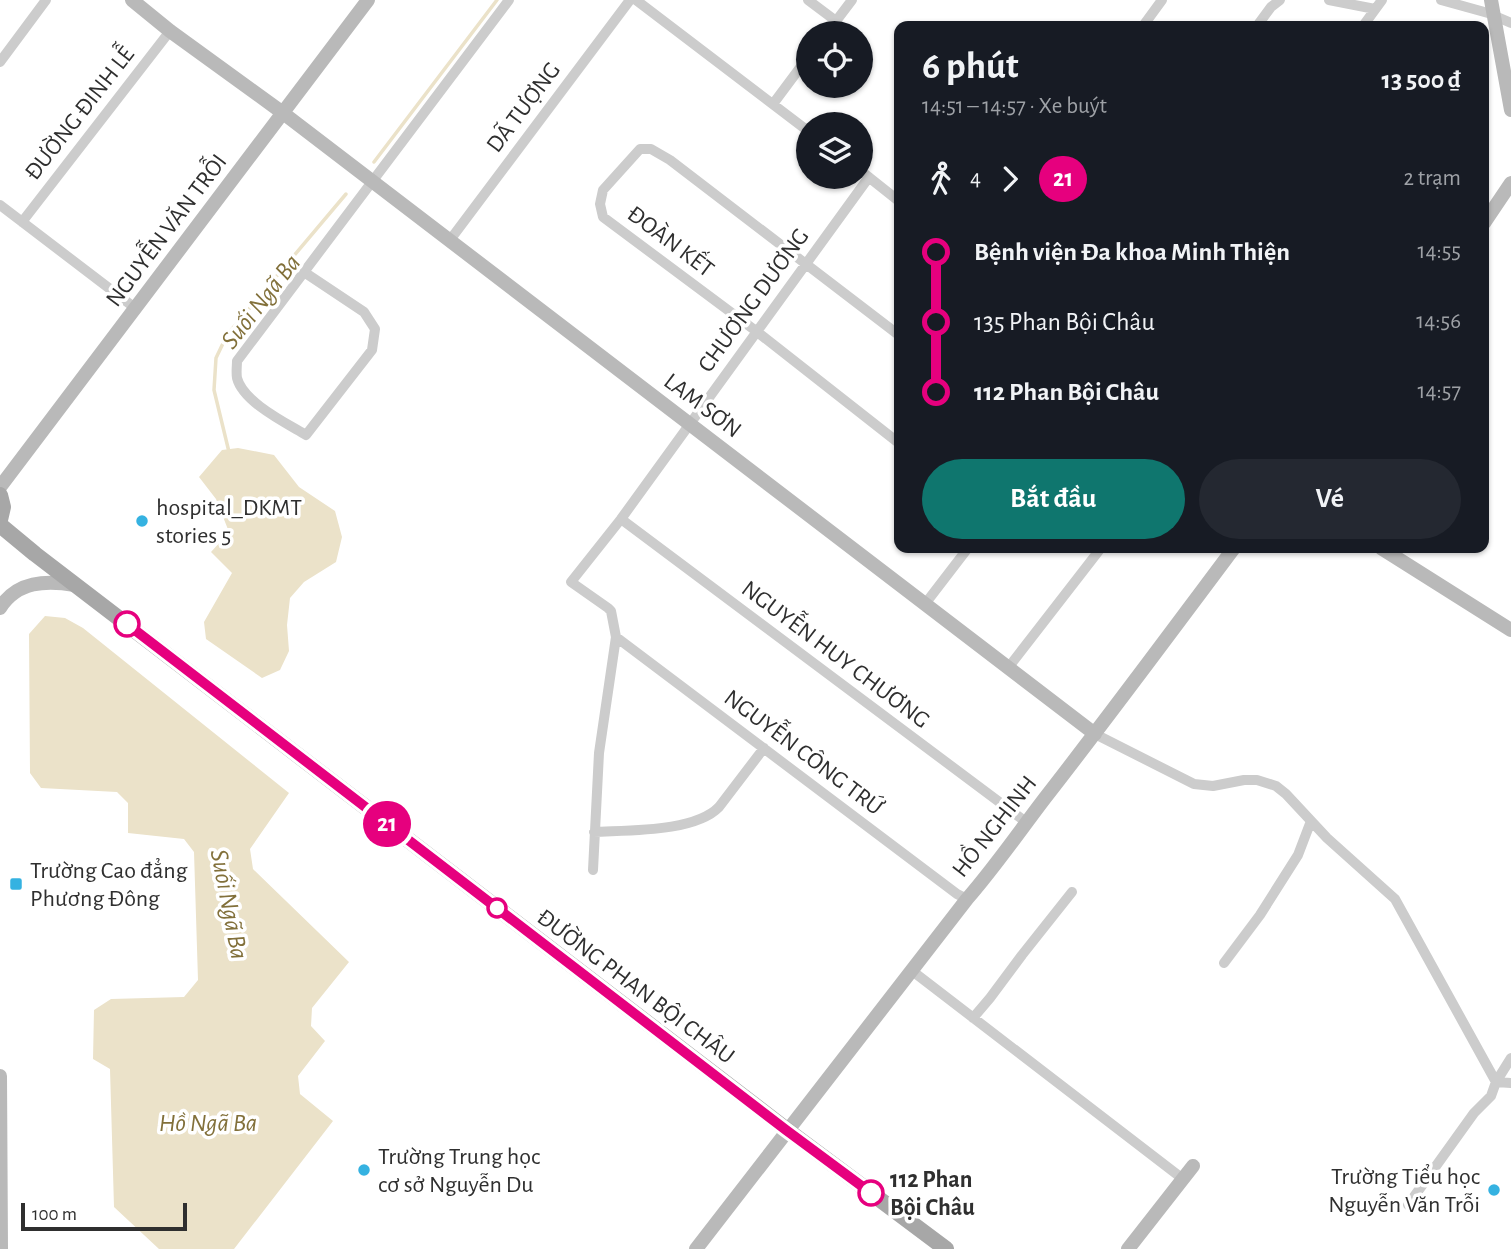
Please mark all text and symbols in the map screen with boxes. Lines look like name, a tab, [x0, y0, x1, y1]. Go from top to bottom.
map controls	[796, 21, 873, 189]
button: locate	[796, 21, 873, 98]
street label: ĐƯỜNG ĐINH LỄ	[16, 39, 139, 185]
text: 6 phút	[922, 48, 1019, 86]
street label: DÃ TƯỢNG	[481, 57, 565, 157]
text: 13 500 ₫	[1382, 67, 1461, 93]
text: 14:51 – 14:57 · Xe buýt	[922, 95, 1107, 118]
button: layers	[796, 112, 873, 189]
street label: NGUYỄN VĂN TRỖI	[98, 147, 232, 311]
icon: walk	[922, 160, 960, 198]
icon: forward	[991, 160, 1029, 198]
text: 4	[970, 167, 981, 190]
text: 21	[1053, 167, 1073, 191]
text: 2 trạm	[1403, 167, 1461, 190]
street label: ĐOÀN KẾT	[623, 198, 721, 282]
street label: CHƯƠNG DƯƠNG	[694, 224, 814, 377]
text: Bệnh viện Đa khoa Minh Thiện	[974, 239, 1290, 265]
text: 14:55	[1418, 240, 1461, 263]
water label: Suối Ngã Ba	[216, 250, 305, 354]
text: 135 Phan Bội Châu	[974, 309, 1155, 335]
text: 14:56	[1416, 310, 1461, 333]
street label: LAM SƠN	[659, 369, 746, 443]
text: 112 Phan Bội Châu	[974, 379, 1159, 405]
text: 14:57	[1418, 380, 1461, 403]
button: Bắt đầu	[922, 459, 1185, 539]
button: Vé	[1199, 459, 1461, 539]
place label: hospital_DKMT stories 5	[156, 496, 302, 548]
marker: hospital_DKMT stories 5	[134, 513, 150, 529]
street label: NGUYỄN HUY CHƯƠNG	[737, 573, 937, 733]
unlabelled marker	[114, 611, 140, 637]
street label: NGUYỄN CÔNG TRỨ	[720, 681, 891, 821]
street label: HỒ NGHINH	[945, 769, 1042, 882]
line badge: 21	[356, 801, 418, 847]
text: 21	[377, 812, 397, 836]
water label: Suối Ngã Ba	[206, 847, 252, 961]
place label: Trường Cao đẳng Phương Đông	[30, 858, 188, 911]
marker: Trường Cao đẳng Phương Đông	[8, 876, 24, 892]
unlabelled marker	[487, 898, 507, 918]
street label: ĐƯỜNG PHAN BỘI CHÂU	[532, 903, 740, 1069]
water label: Hồ Ngã Ba	[159, 1110, 257, 1136]
place label: Trường Trung học cơ sở Nguyễn Du	[378, 1145, 540, 1197]
marker: Trường Trung học cơ sở Nguyễn Du	[356, 1162, 372, 1178]
place label: Trường Tiểu học Nguyễn Văn Trỗi	[1328, 1164, 1480, 1217]
place label: 112 Phan Bội Châu	[890, 1168, 975, 1220]
marker: 112 Phan Bội Châu	[858, 1180, 884, 1206]
marker: Trường Tiểu học Nguyễn Văn Trỗi	[1486, 1182, 1502, 1198]
scale bar	[21, 1200, 187, 1232]
text: 100 m	[32, 1205, 77, 1224]

